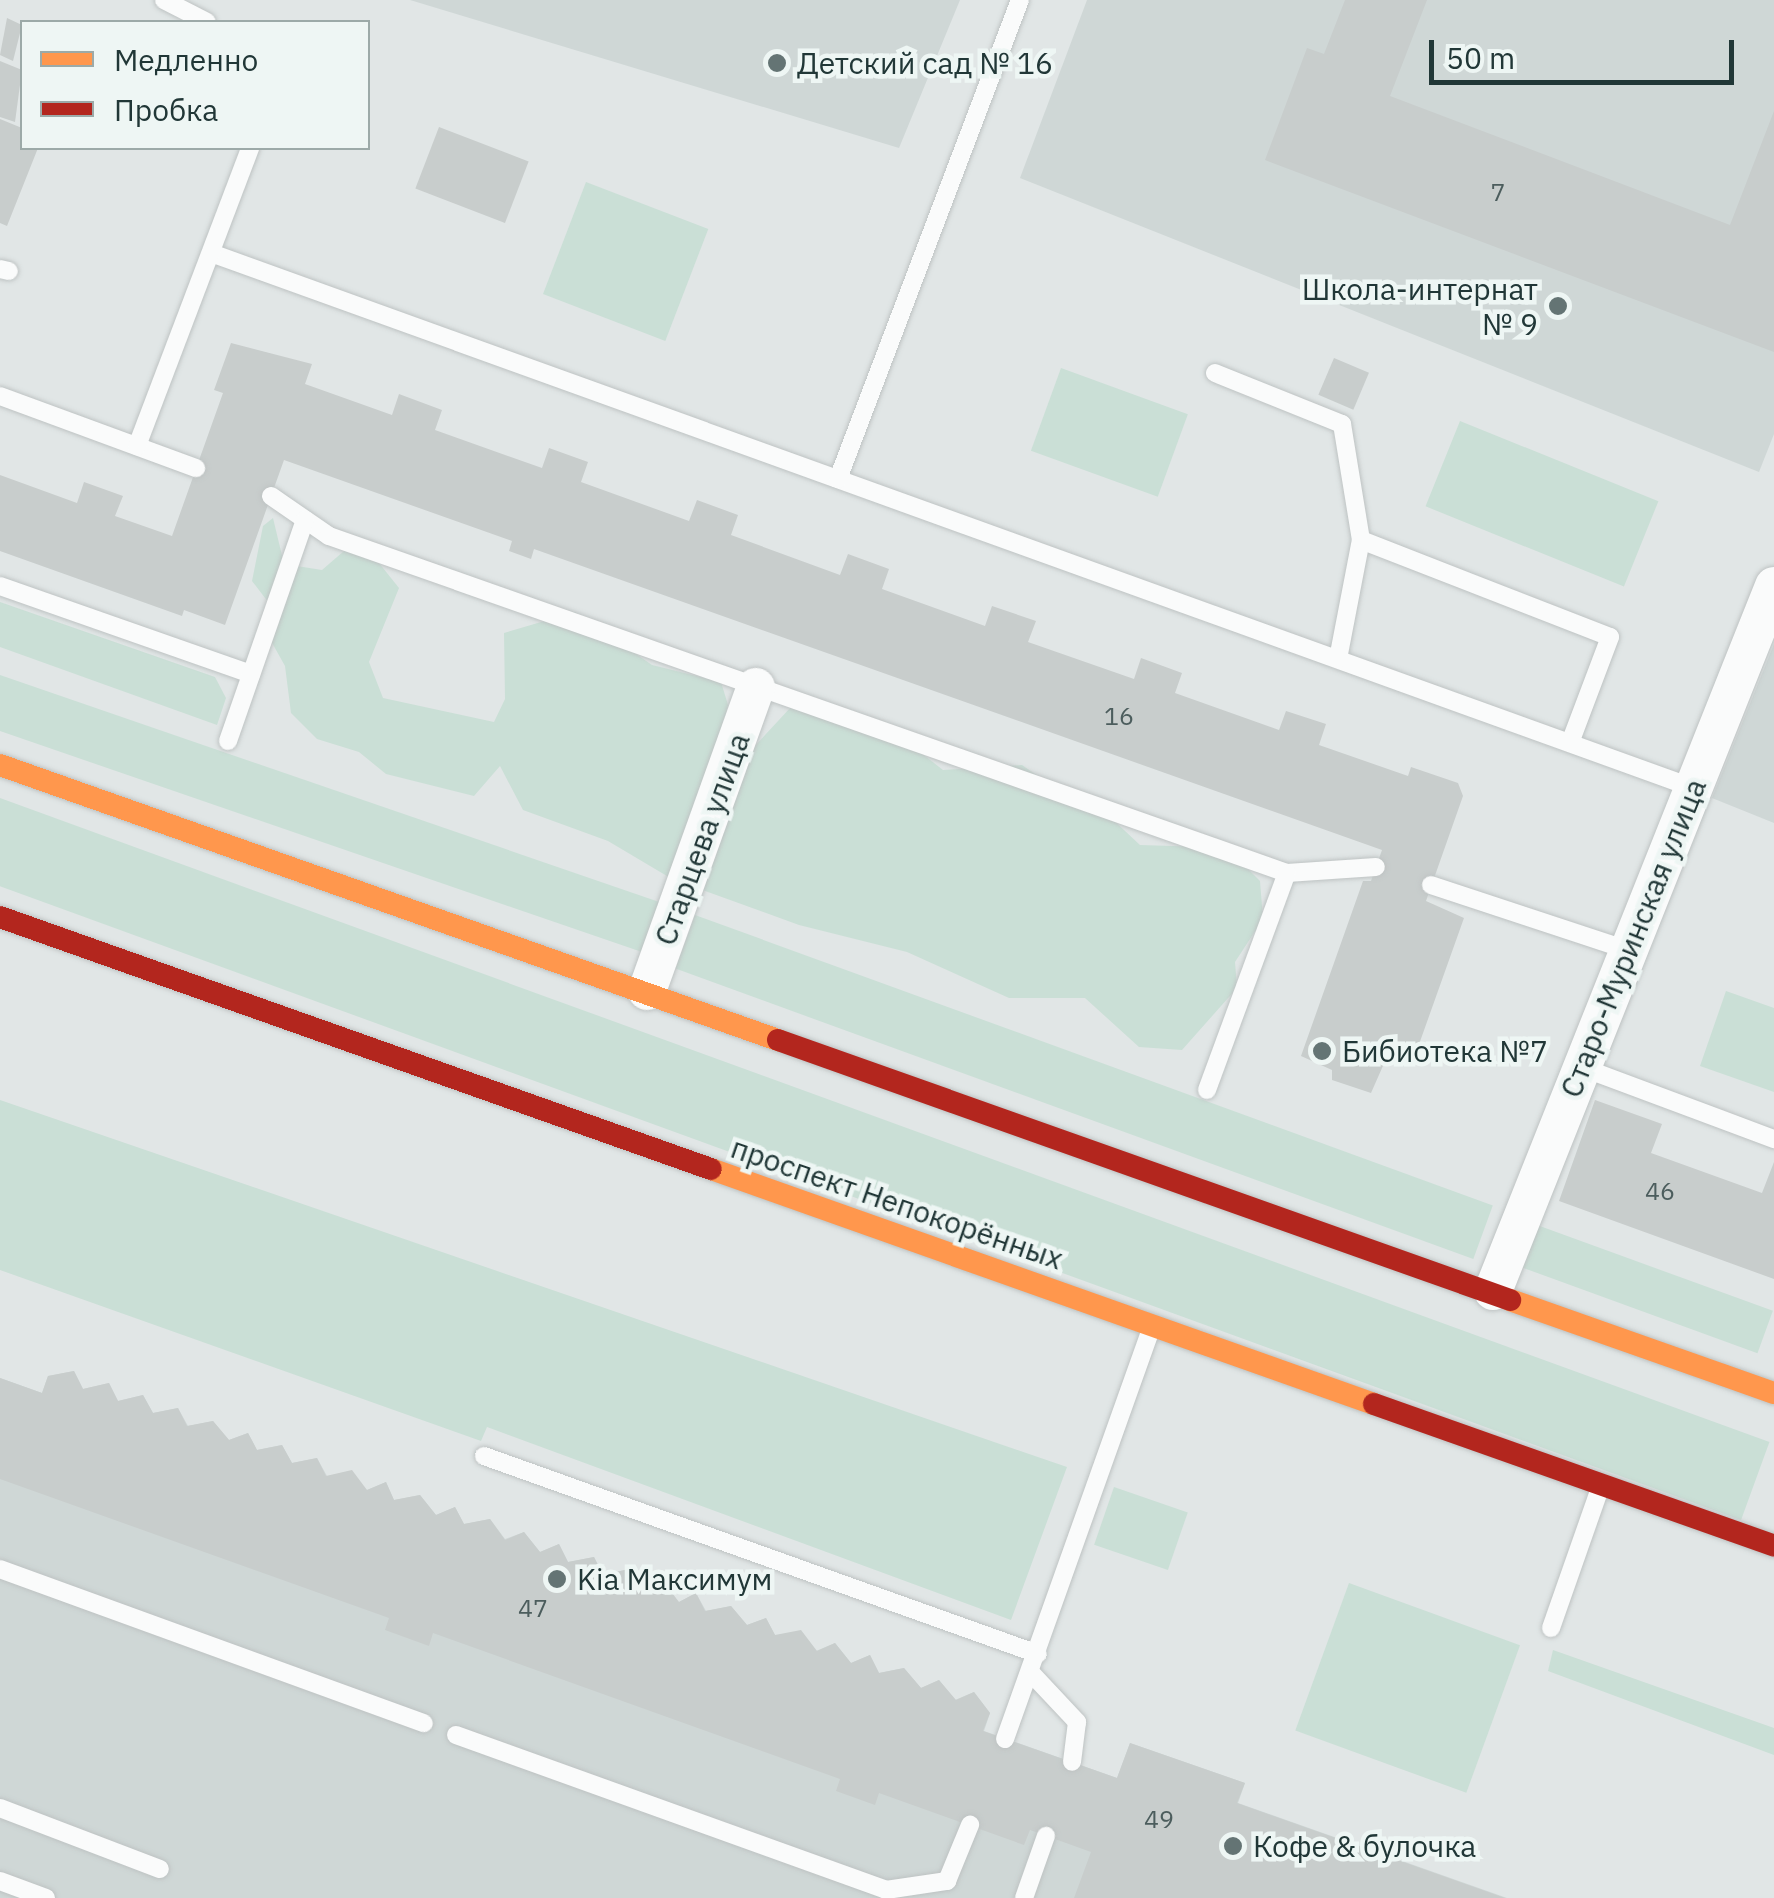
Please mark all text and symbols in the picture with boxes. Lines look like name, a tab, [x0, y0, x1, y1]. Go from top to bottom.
legend	[20, 20, 370, 150]
scale bar	[1434, 20, 1739, 82]
text: 50 m	[1446, 38, 1515, 77]
text: Медленно	[114, 40, 258, 79]
place label: Детский сад № 16	[797, 45, 1053, 81]
marker: Детский сад № 16	[766, 52, 788, 74]
text: Пробка	[114, 90, 218, 129]
house number: 7	[1491, 177, 1505, 207]
place label: Школа-интернат № 9	[1302, 271, 1538, 342]
marker: Школа-интернат № 9	[1547, 295, 1569, 317]
house number: 16	[1104, 701, 1134, 731]
street label: Старцева улица	[647, 728, 757, 950]
street label: Старо-Муринская улица	[1553, 773, 1713, 1103]
place label: Бибиотека №7	[1342, 1033, 1548, 1069]
marker: Бибиотека №7	[1311, 1040, 1333, 1062]
street label: проспект Непокорённых	[726, 1129, 1068, 1277]
house number: 46	[1645, 1176, 1675, 1206]
place label: Kia Максимум	[577, 1561, 772, 1597]
marker: Kia Максимум	[546, 1568, 568, 1590]
house number: 47	[518, 1593, 548, 1623]
house number: 49	[1144, 1804, 1174, 1834]
place label: Кофе & булочка	[1253, 1828, 1476, 1864]
marker: Кофе & булочка	[1222, 1835, 1244, 1857]

